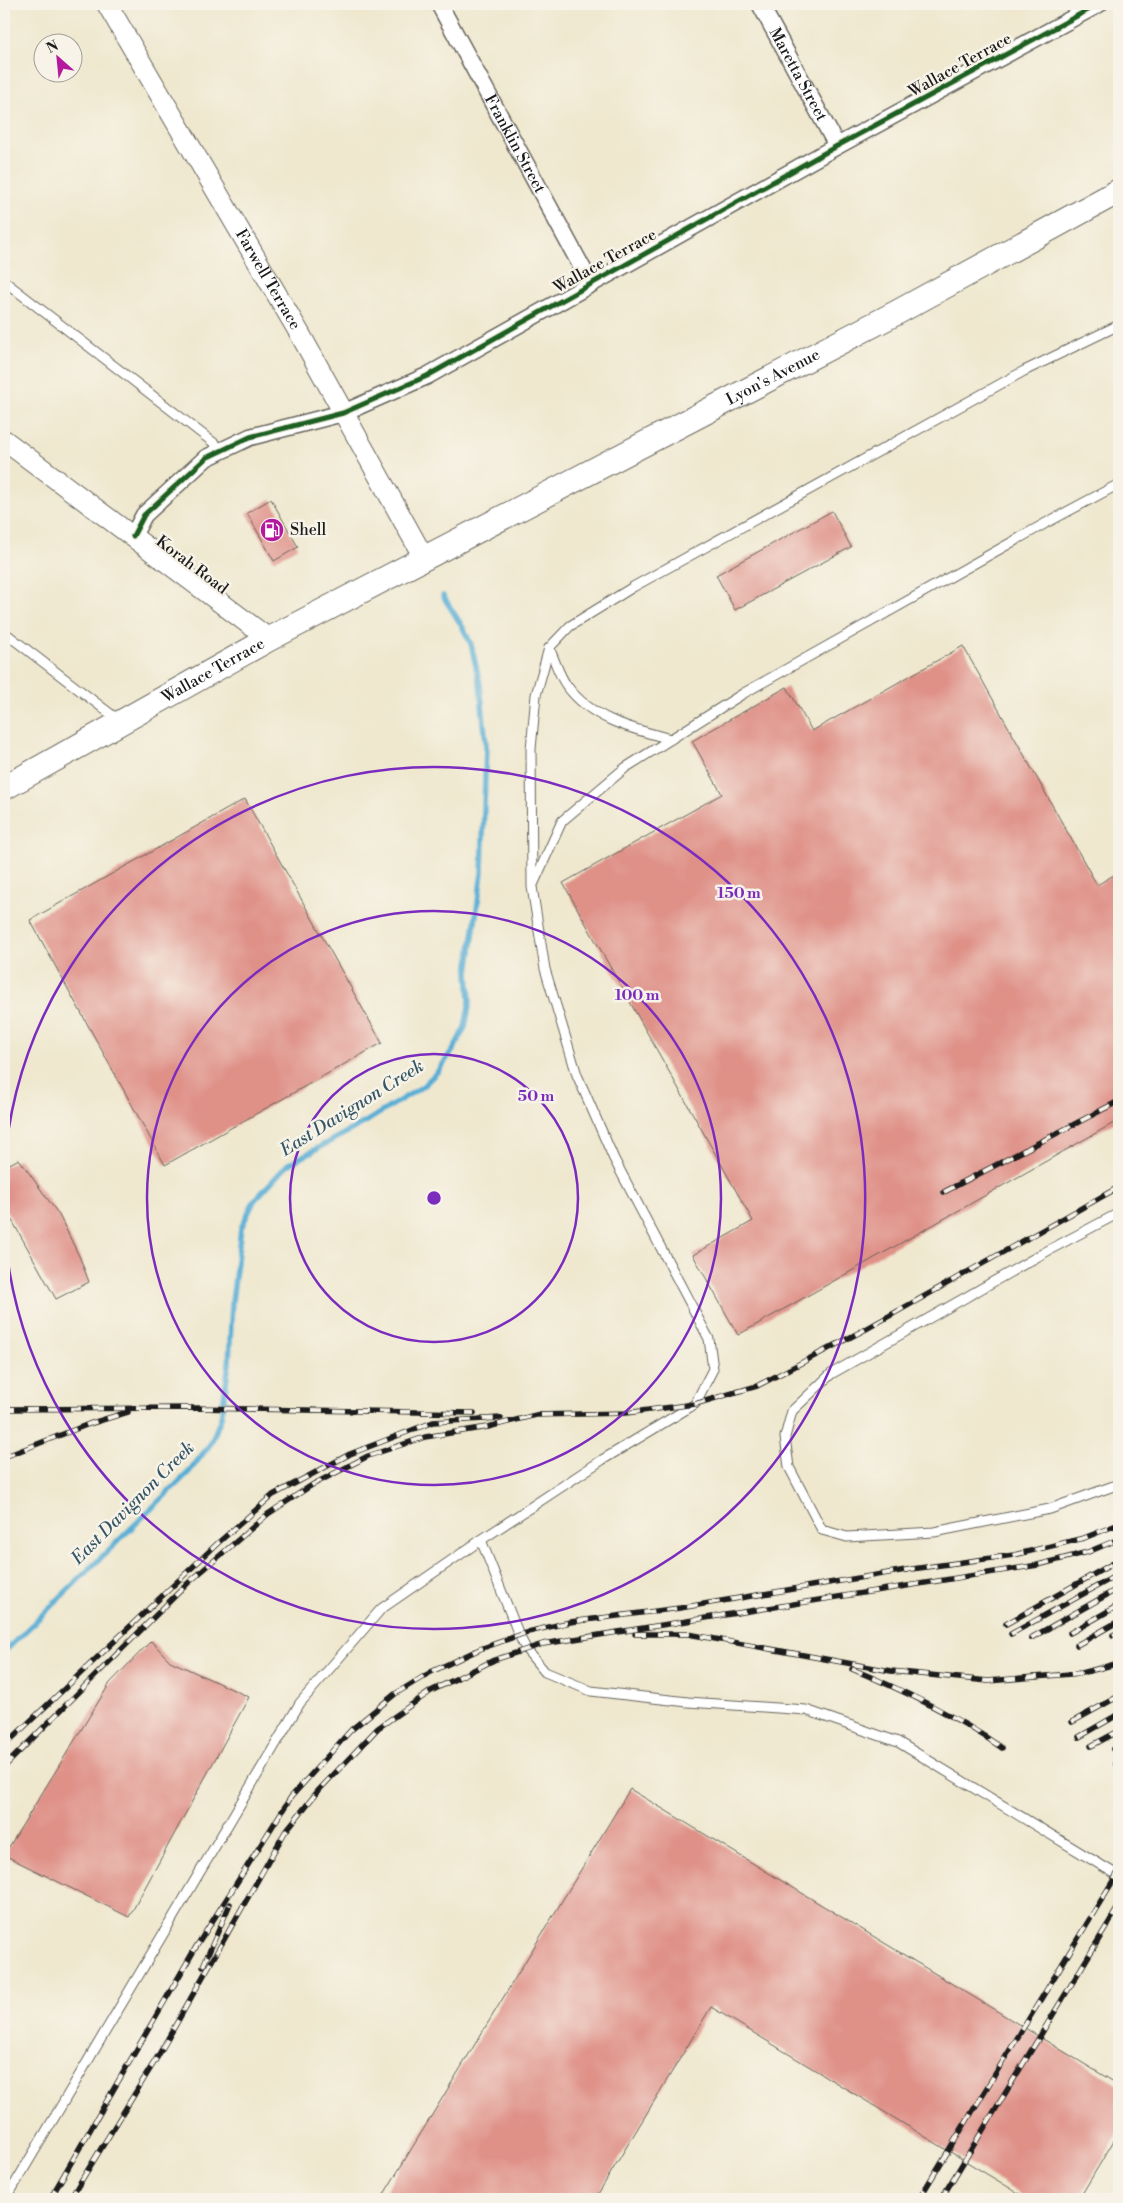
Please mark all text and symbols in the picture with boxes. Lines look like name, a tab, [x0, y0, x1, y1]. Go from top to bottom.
street label: Maretta Street	[765, 24, 832, 125]
street label: Wallace Terrace	[904, 28, 1015, 102]
north arrow	[32, 32, 82, 82]
text: N	[44, 37, 62, 58]
street label: Franklin Street	[480, 91, 550, 197]
street label: Wallace Terrace	[549, 224, 660, 298]
street label: Farwell Terrace	[231, 225, 305, 333]
street label: Lyon's Avenue	[723, 344, 823, 410]
fuel station icon: Shell	[259, 517, 285, 543]
place label: Shell	[290, 520, 327, 540]
street label: Korah Road	[152, 531, 232, 599]
street label: Wallace Terrace	[157, 633, 268, 708]
text: 150 m	[717, 884, 761, 903]
text: 100 m	[615, 986, 660, 1005]
water label: East Davignon Creek	[275, 1055, 428, 1162]
text: 50 m	[518, 1087, 554, 1106]
centre of rings	[425, 1189, 443, 1207]
water label: East Davignon Creek	[66, 1437, 199, 1570]

